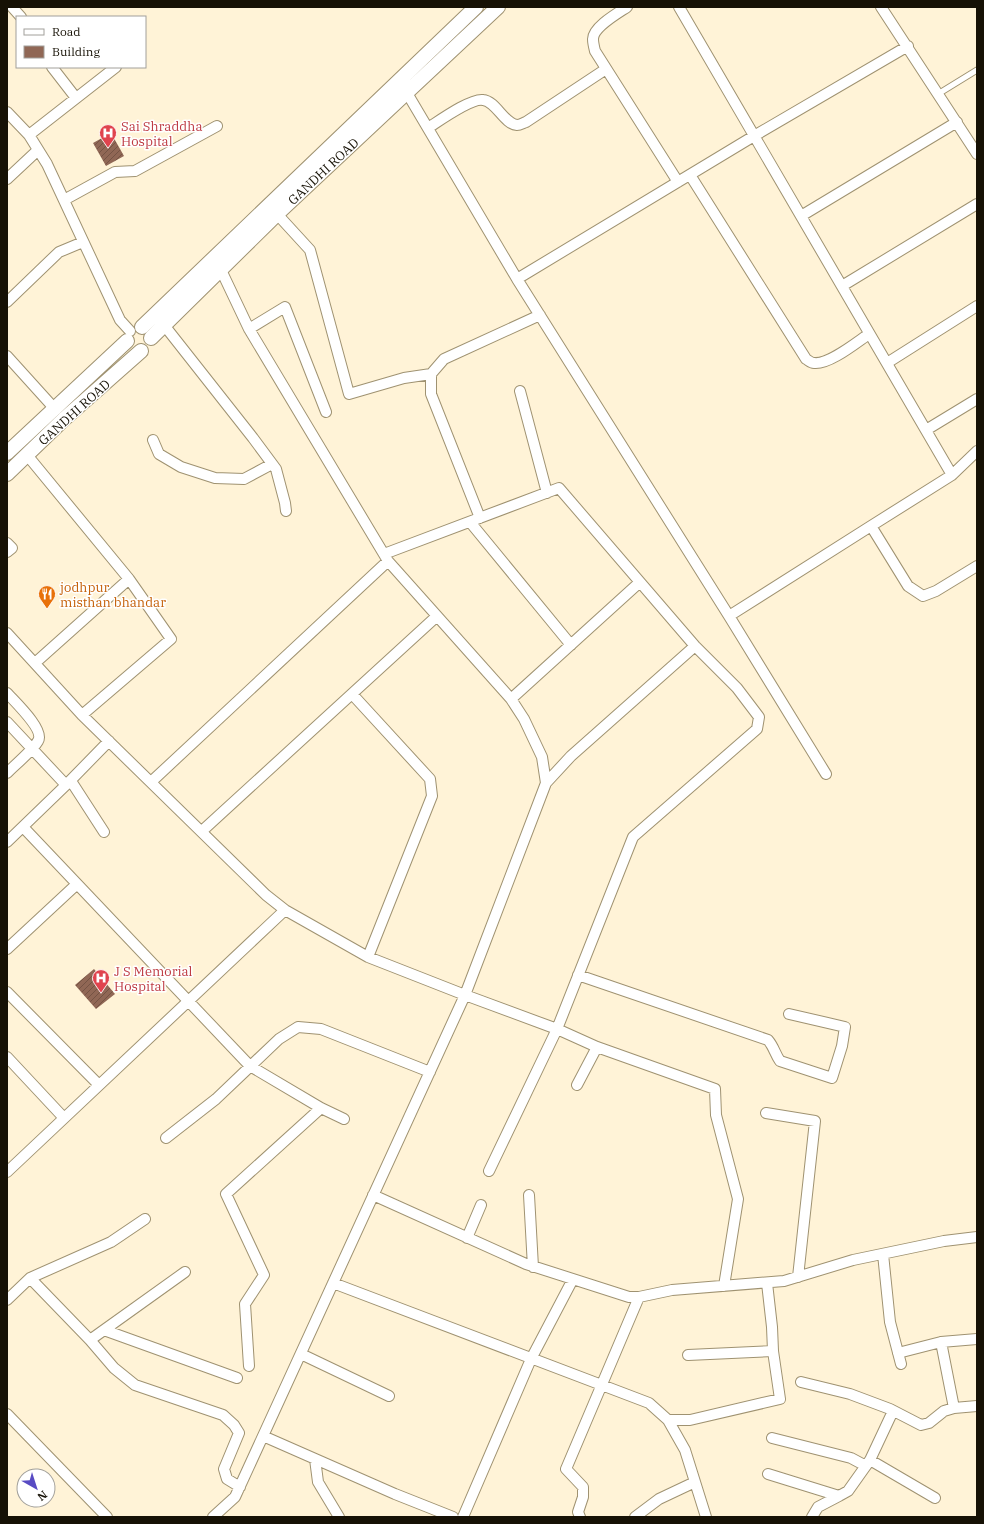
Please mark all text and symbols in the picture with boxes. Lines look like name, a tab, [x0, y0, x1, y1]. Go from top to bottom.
legend	[16, 16, 146, 68]
text: Road	[52, 24, 81, 39]
text: Building	[52, 44, 100, 59]
place label: Sai Shraddha Hospital	[121, 118, 202, 150]
hospital icon: Sai Shraddha Hospital	[98, 123, 118, 148]
street label: GANDHI ROAD	[284, 134, 362, 209]
street label: GANDHI ROAD	[35, 376, 114, 449]
place label: jodhpur misthan bhandar	[59, 579, 166, 611]
restaurant icon: jodhpur misthan bhandar	[37, 584, 57, 609]
place label: J S Memorial Hospital	[114, 963, 193, 995]
hospital icon: J S Memorial Hospital	[91, 968, 111, 993]
north arrow	[16, 1468, 56, 1508]
text: N	[34, 1488, 50, 1504]

